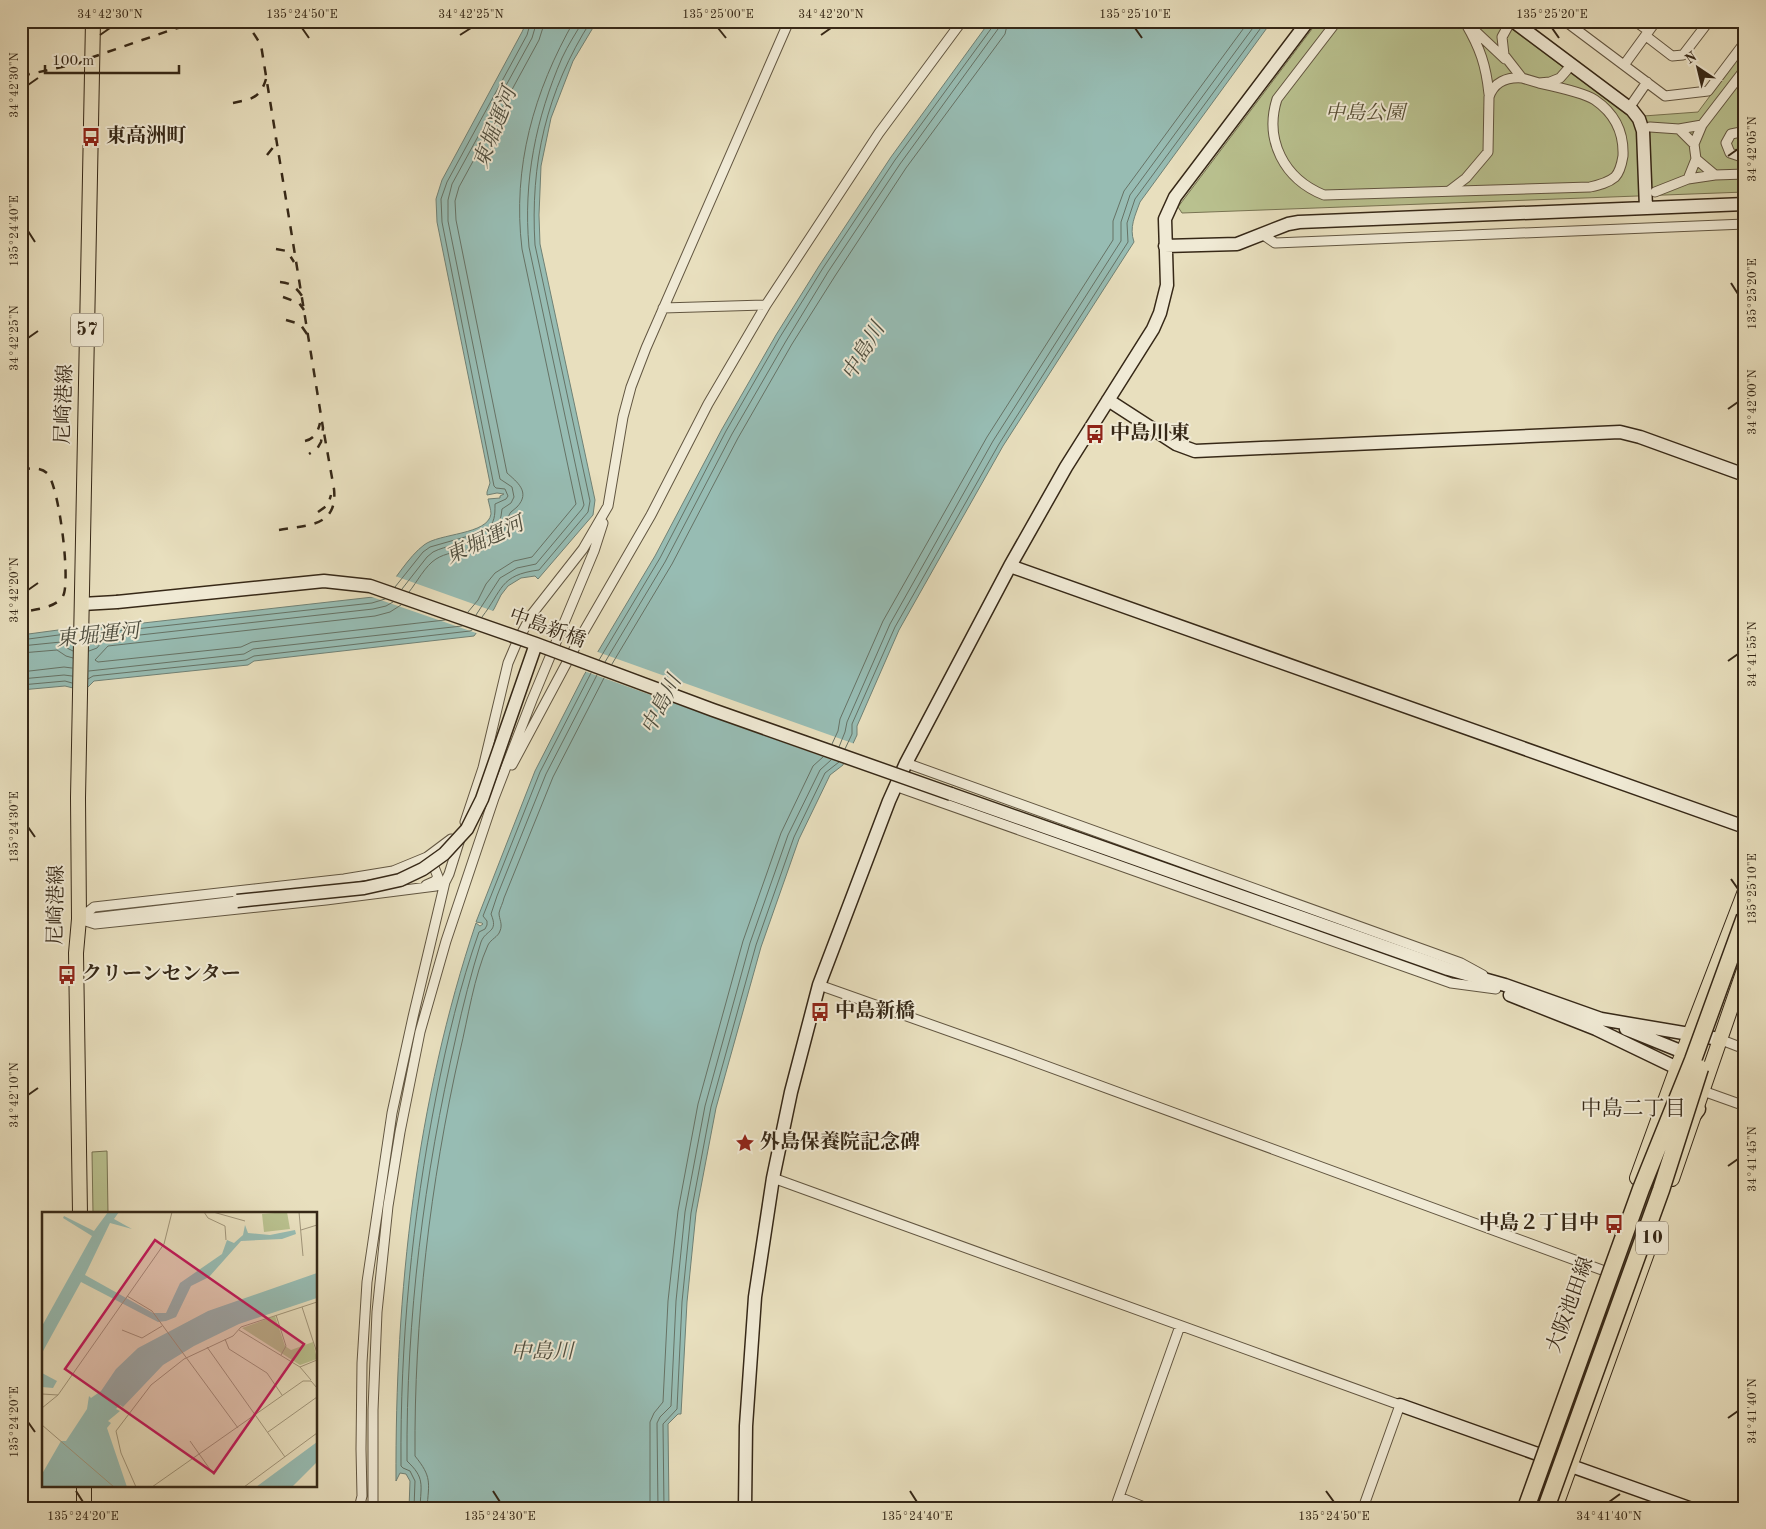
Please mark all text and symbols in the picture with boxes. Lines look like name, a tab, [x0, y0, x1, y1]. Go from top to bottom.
text: 135°24'50"E	[266, 8, 338, 21]
text: 34°42'25"N	[438, 8, 504, 21]
text: 135°25'00"E	[682, 8, 754, 21]
text: 135°25'10"E	[1099, 8, 1171, 21]
text: 135°25'20"E	[1516, 8, 1588, 21]
text: 34°42'30"N	[77, 9, 143, 21]
text: 34°42'20"N	[798, 9, 864, 21]
scale bar	[45, 42, 179, 74]
north arrow	[1674, 42, 1724, 92]
text: N	[1683, 49, 1700, 67]
text: 34°42'30"N	[9, 52, 21, 118]
text: 100 m	[52, 54, 94, 69]
water label: 東堀運河	[469, 81, 522, 171]
park label: 中島公園	[1325, 102, 1408, 124]
text: 34°42'05"N	[1746, 116, 1759, 182]
place label: 東高洲町	[106, 125, 187, 147]
bus stop icon: 東高洲町	[80, 126, 102, 148]
text: 135°24'40"E	[8, 195, 21, 267]
text: 135°25'20"E	[1746, 258, 1759, 330]
text: 34°42'25"N	[8, 305, 21, 371]
road number: 57	[71, 314, 103, 346]
water label: 中島川	[837, 317, 890, 384]
street label: 尼崎港線	[52, 364, 76, 444]
text: 34°42'00"N	[1747, 369, 1759, 435]
place label: 中島川東	[1110, 421, 1190, 444]
bus stop icon: 中島川東	[1084, 423, 1106, 445]
water label: 東堀運河	[442, 510, 531, 568]
text: 34°42'20"N	[9, 557, 21, 623]
street label: 中島新橋	[506, 604, 589, 652]
water label: 東堀運河	[55, 619, 145, 651]
text: 34°41'55"N	[1746, 621, 1759, 687]
water label: 中島川	[637, 669, 687, 738]
text: 135°24'30"E	[8, 791, 21, 863]
text: 135°25'10"E	[1746, 853, 1759, 925]
street label: 尼崎港線	[44, 865, 68, 945]
place label: クリーンセンター	[82, 963, 241, 985]
bus stop icon: クリーンセンター	[56, 964, 78, 986]
place label: 中島新橋	[835, 999, 915, 1022]
bus stop icon: 中島新橋	[809, 1001, 831, 1023]
text: 34°42'10"N	[9, 1062, 21, 1128]
district label: 中島二丁目	[1581, 1097, 1686, 1120]
text: 34°41'45"N	[1746, 1126, 1759, 1192]
place label: 外島保養院記念碑	[760, 1130, 920, 1153]
place icon: 外島保養院記念碑	[734, 1132, 756, 1154]
place label: 中島２丁目中	[1479, 1211, 1599, 1234]
inset map	[42, 1212, 318, 1486]
bus stop icon: 中島２丁目中	[1603, 1213, 1625, 1235]
road number: 10	[1636, 1222, 1668, 1254]
street label: 大阪池田線	[1543, 1254, 1597, 1355]
water label: 中島川	[511, 1340, 575, 1363]
text: 34°41'40"N	[1747, 1378, 1759, 1444]
text: 135°24'20"E	[8, 1386, 21, 1458]
text: 135°24'20"E	[47, 1510, 119, 1523]
text: 135°24'30"E	[464, 1510, 536, 1523]
text: 135°24'40"E	[881, 1510, 953, 1523]
text: 135°24'50"E	[1298, 1510, 1370, 1523]
text: 34°41'40"N	[1576, 1511, 1642, 1523]

